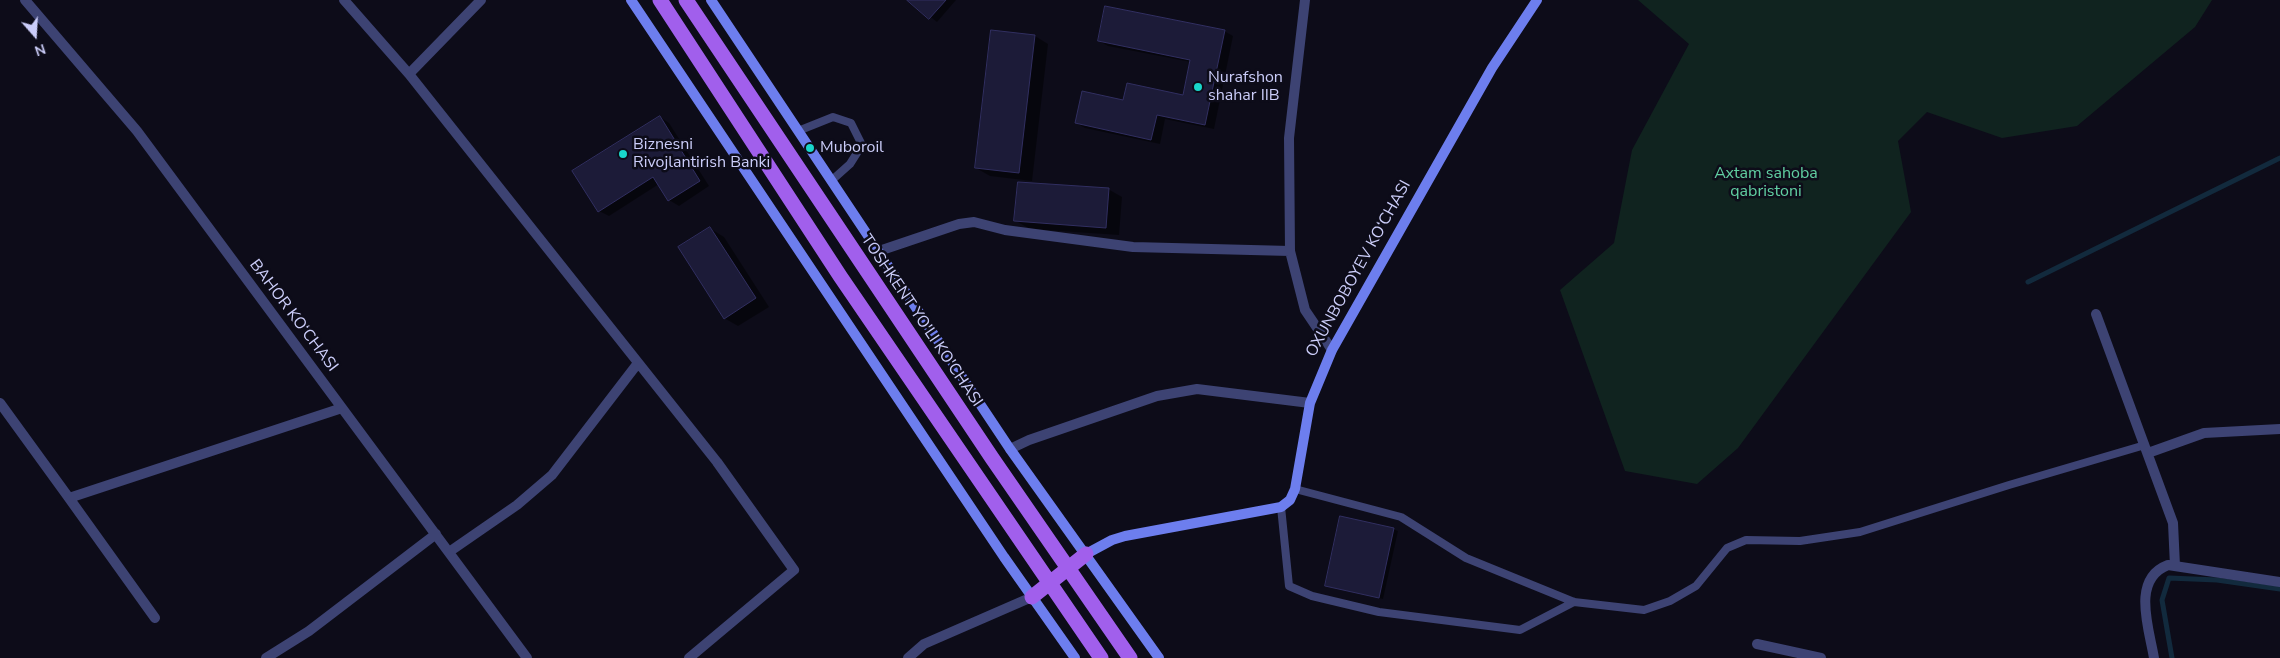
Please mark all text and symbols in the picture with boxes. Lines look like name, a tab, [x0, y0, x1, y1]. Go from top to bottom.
north arrow	[10, 10, 60, 60]
text: N	[32, 39, 48, 60]
place label: Nurafshon shahar IIB	[1208, 68, 1283, 106]
marker: Nurafshon shahar IIB	[1192, 81, 1204, 93]
place label: Biznesni Rivojlantirish Banki	[633, 135, 770, 173]
place label: Muboroil	[820, 138, 884, 158]
marker: Muboroil	[804, 142, 816, 154]
marker: Biznesni Rivojlantirish Banki	[617, 148, 629, 160]
park label: Axtam sahoba qabristoni	[1714, 164, 1818, 202]
street label: OXUNBOBOYEV KO‘CHASI	[1302, 177, 1416, 361]
street label: TOSHKENT YO'LI KO'CHASI	[856, 231, 986, 411]
street label: BAHOR KO‘CHASI	[245, 256, 341, 376]

